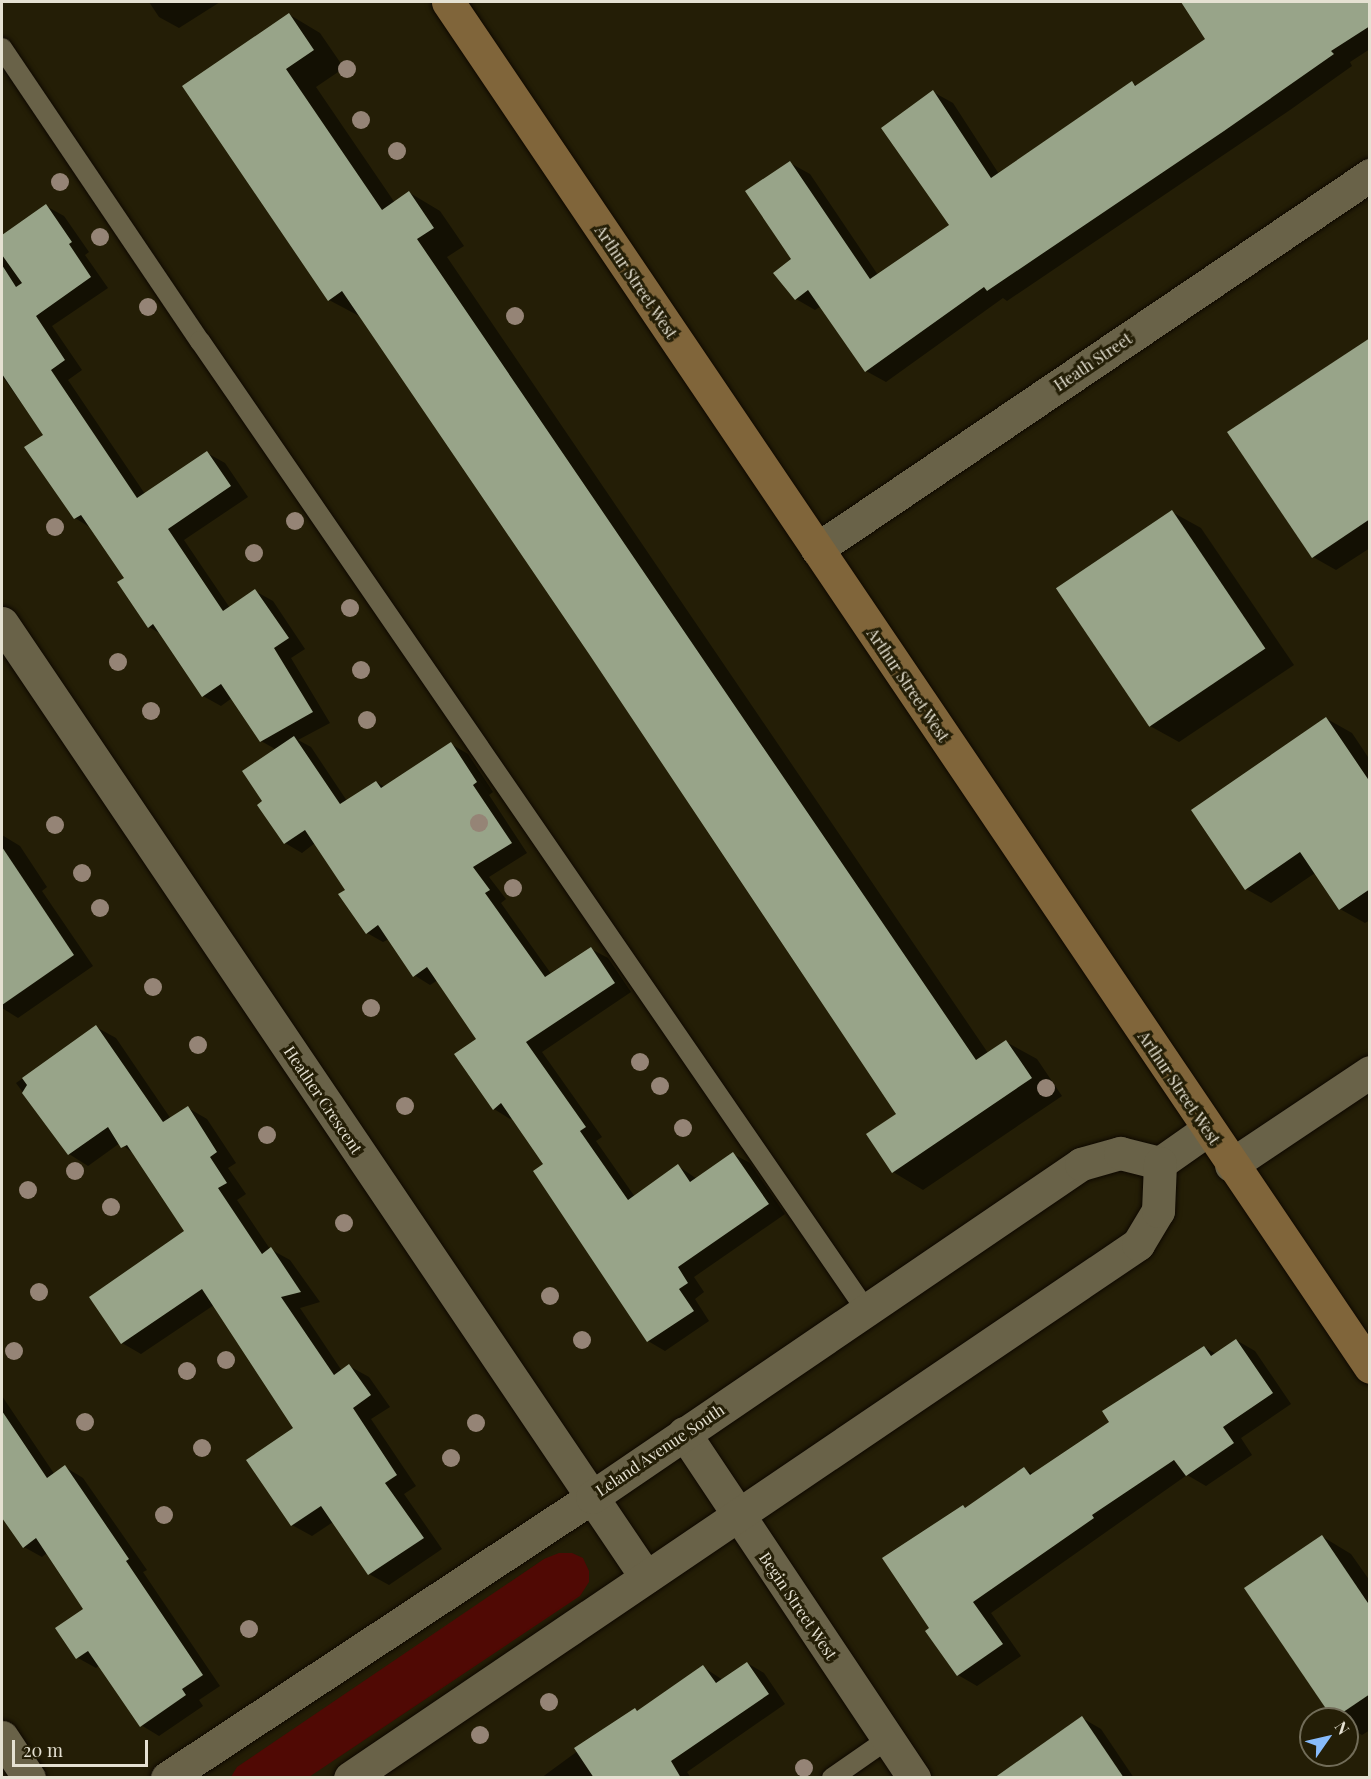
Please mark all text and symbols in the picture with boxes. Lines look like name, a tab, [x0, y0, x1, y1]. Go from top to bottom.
street label: Arthur Street West	[591, 221, 681, 343]
street label: Heath Street	[1050, 329, 1136, 395]
street label: Arthur Street West	[863, 624, 953, 746]
street label: Arthur Street West	[1134, 1027, 1224, 1149]
street label: Heather Crescent	[280, 1042, 366, 1158]
street label: Leland Avenue South	[592, 1400, 728, 1500]
street label: Begin Street West	[755, 1548, 841, 1664]
north arrow	[1299, 1707, 1359, 1767]
text: N	[1331, 1717, 1355, 1738]
scale bar	[15, 1728, 152, 1766]
text: 20 m	[23, 1738, 63, 1762]

